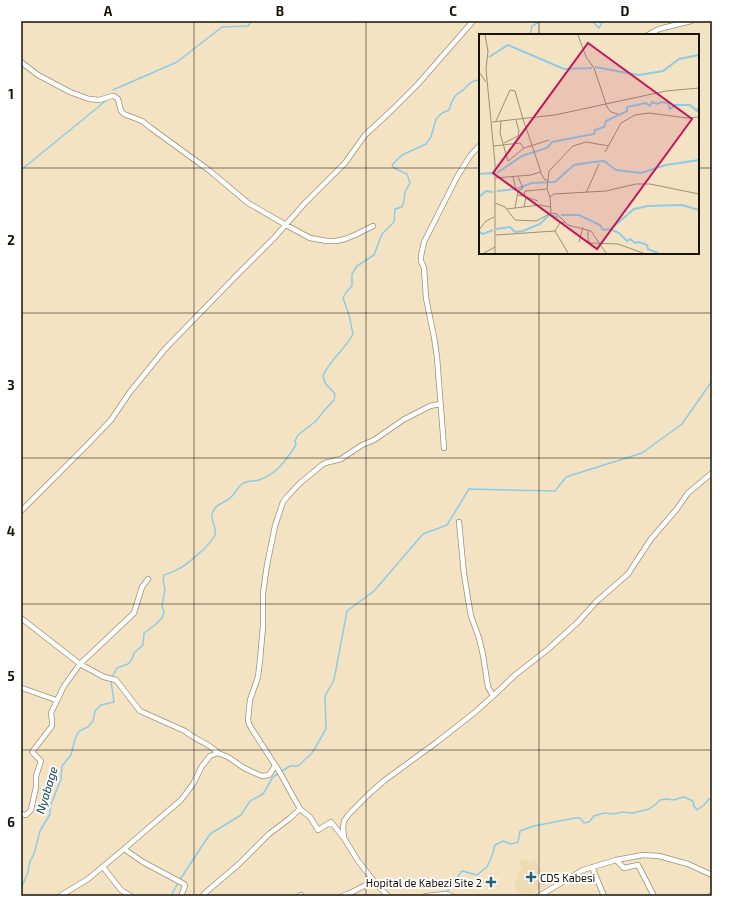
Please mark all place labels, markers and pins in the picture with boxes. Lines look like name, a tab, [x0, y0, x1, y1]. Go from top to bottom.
marker: CDS Kabesi	[525, 871, 537, 883]
place label: CDS Kabesi	[540, 871, 595, 884]
place label: Hopital de Kabezi Site 2	[366, 876, 482, 889]
marker: Hopital de Kabezi Site 2	[485, 876, 497, 888]

